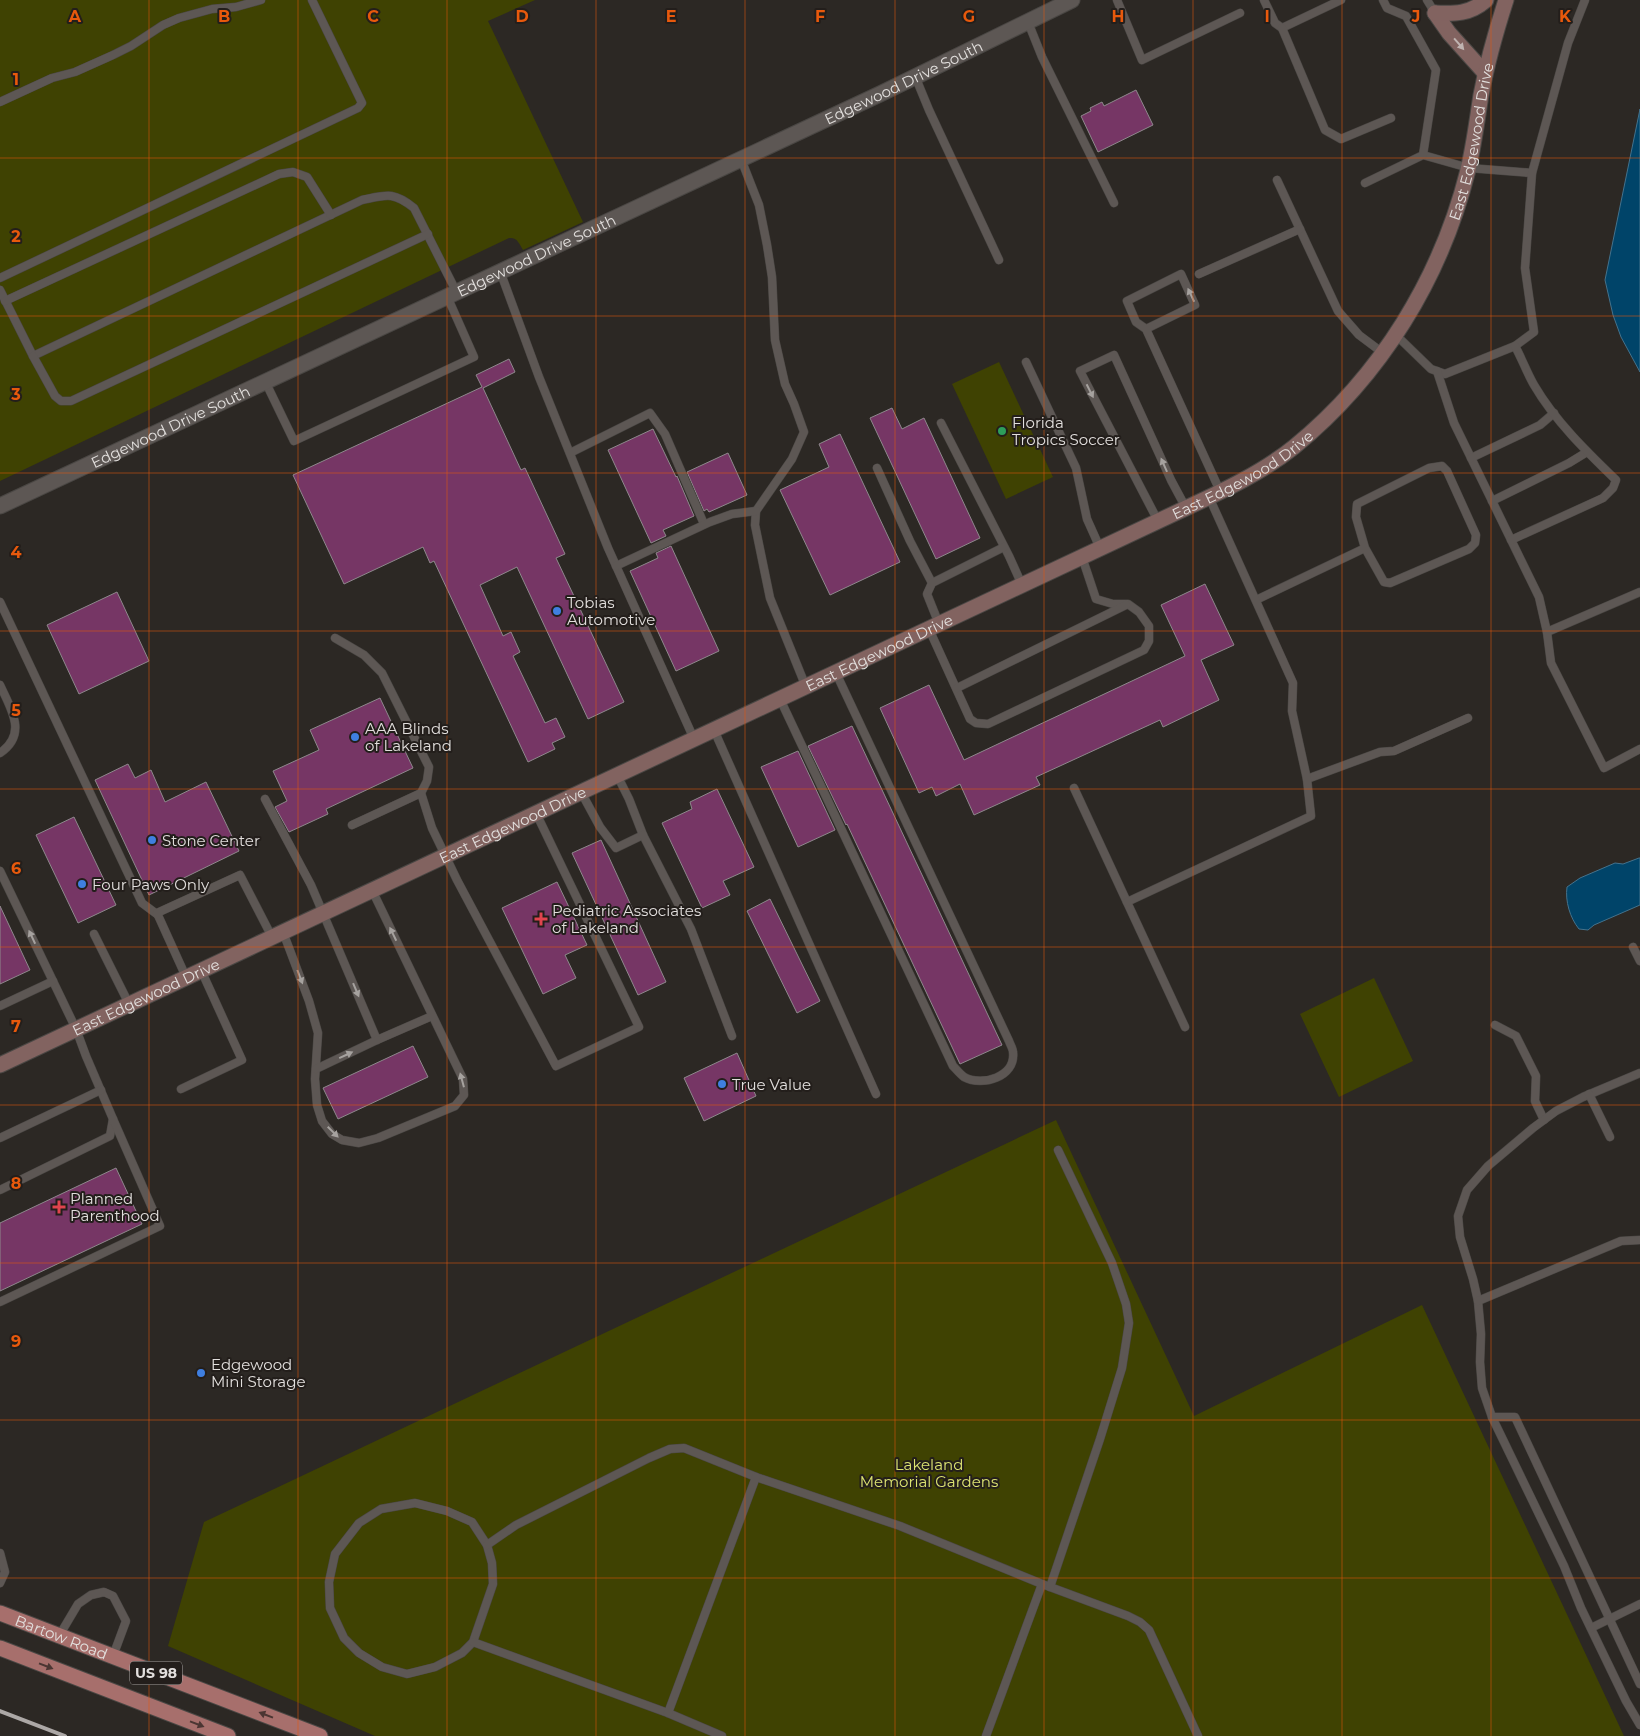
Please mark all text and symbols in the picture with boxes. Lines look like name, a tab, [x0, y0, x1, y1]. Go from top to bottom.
text: A	[68, 7, 82, 26]
text: B	[218, 7, 230, 26]
text: C	[367, 7, 379, 26]
text: D	[515, 7, 529, 26]
text: E	[666, 7, 676, 26]
text: F	[815, 7, 825, 26]
text: G	[963, 7, 975, 26]
text: H	[1112, 7, 1124, 26]
text: I	[1264, 7, 1270, 26]
text: J	[1411, 7, 1420, 26]
text: K	[1559, 7, 1572, 26]
street label: Edgewood Drive South	[821, 36, 986, 128]
one-way arrow	[1453, 38, 1465, 50]
street label: East Edgewood Drive	[1444, 61, 1497, 223]
text: 1	[13, 70, 19, 89]
street label: Edgewood Drive South	[454, 210, 619, 300]
text: 2	[11, 227, 21, 246]
one-way arrow	[1187, 288, 1195, 302]
street label: Edgewood Drive South	[88, 381, 253, 472]
one-way arrow	[1086, 383, 1094, 398]
text: 3	[10, 385, 21, 404]
place label: Florida Tropics Soccer	[1012, 413, 1120, 449]
marker: Florida Tropics Soccer	[996, 425, 1008, 437]
street label: East Edgewood Drive	[1169, 426, 1317, 523]
one-way arrow	[1159, 458, 1167, 472]
text: 4	[10, 543, 22, 562]
place label: Tobias Automotive	[567, 593, 655, 629]
marker: Tobias Automotive	[551, 605, 563, 617]
street label: East Edgewood Drive	[802, 609, 956, 695]
text: 5	[11, 701, 21, 720]
place label: AAA Blinds of Lakeland	[365, 719, 452, 755]
marker: AAA Blinds of Lakeland	[349, 731, 361, 743]
street label: East Edgewood Drive	[436, 782, 589, 867]
place label: Stone Center	[162, 831, 260, 850]
marker: Stone Center	[146, 834, 158, 846]
text: 6	[11, 859, 21, 878]
place label: Four Paws Only	[92, 875, 210, 894]
marker: Four Paws Only	[76, 878, 88, 890]
place label: Pediatric Associates of Lakeland	[552, 901, 701, 937]
marker: Pediatric Associates of Lakeland	[534, 912, 548, 926]
one-way arrow	[388, 927, 396, 941]
one-way arrow	[27, 930, 35, 944]
street label: East Edgewood Drive	[69, 954, 222, 1039]
one-way arrow	[297, 970, 304, 985]
one-way arrow	[352, 983, 360, 997]
text: 7	[11, 1017, 21, 1036]
one-way arrow	[339, 1050, 354, 1059]
one-way arrow	[457, 1073, 465, 1088]
place label: True Value	[732, 1075, 811, 1094]
marker: True Value	[716, 1078, 728, 1090]
one-way arrow	[327, 1126, 339, 1138]
text: 8	[11, 1174, 21, 1193]
place label: Planned Parenthood	[70, 1189, 160, 1225]
marker: Planned Parenthood	[52, 1200, 66, 1214]
text: 9	[11, 1332, 21, 1351]
place label: Edgewood Mini Storage	[211, 1355, 306, 1391]
marker: Edgewood Mini Storage	[195, 1367, 207, 1379]
park label: Lakeland Memorial Gardens	[860, 1455, 998, 1491]
street label: Bartow Road	[13, 1610, 111, 1663]
road number: US 98	[130, 1662, 182, 1685]
one-way arrow	[38, 1663, 53, 1670]
one-way arrow	[258, 1711, 273, 1719]
one-way arrow	[190, 1720, 205, 1728]

